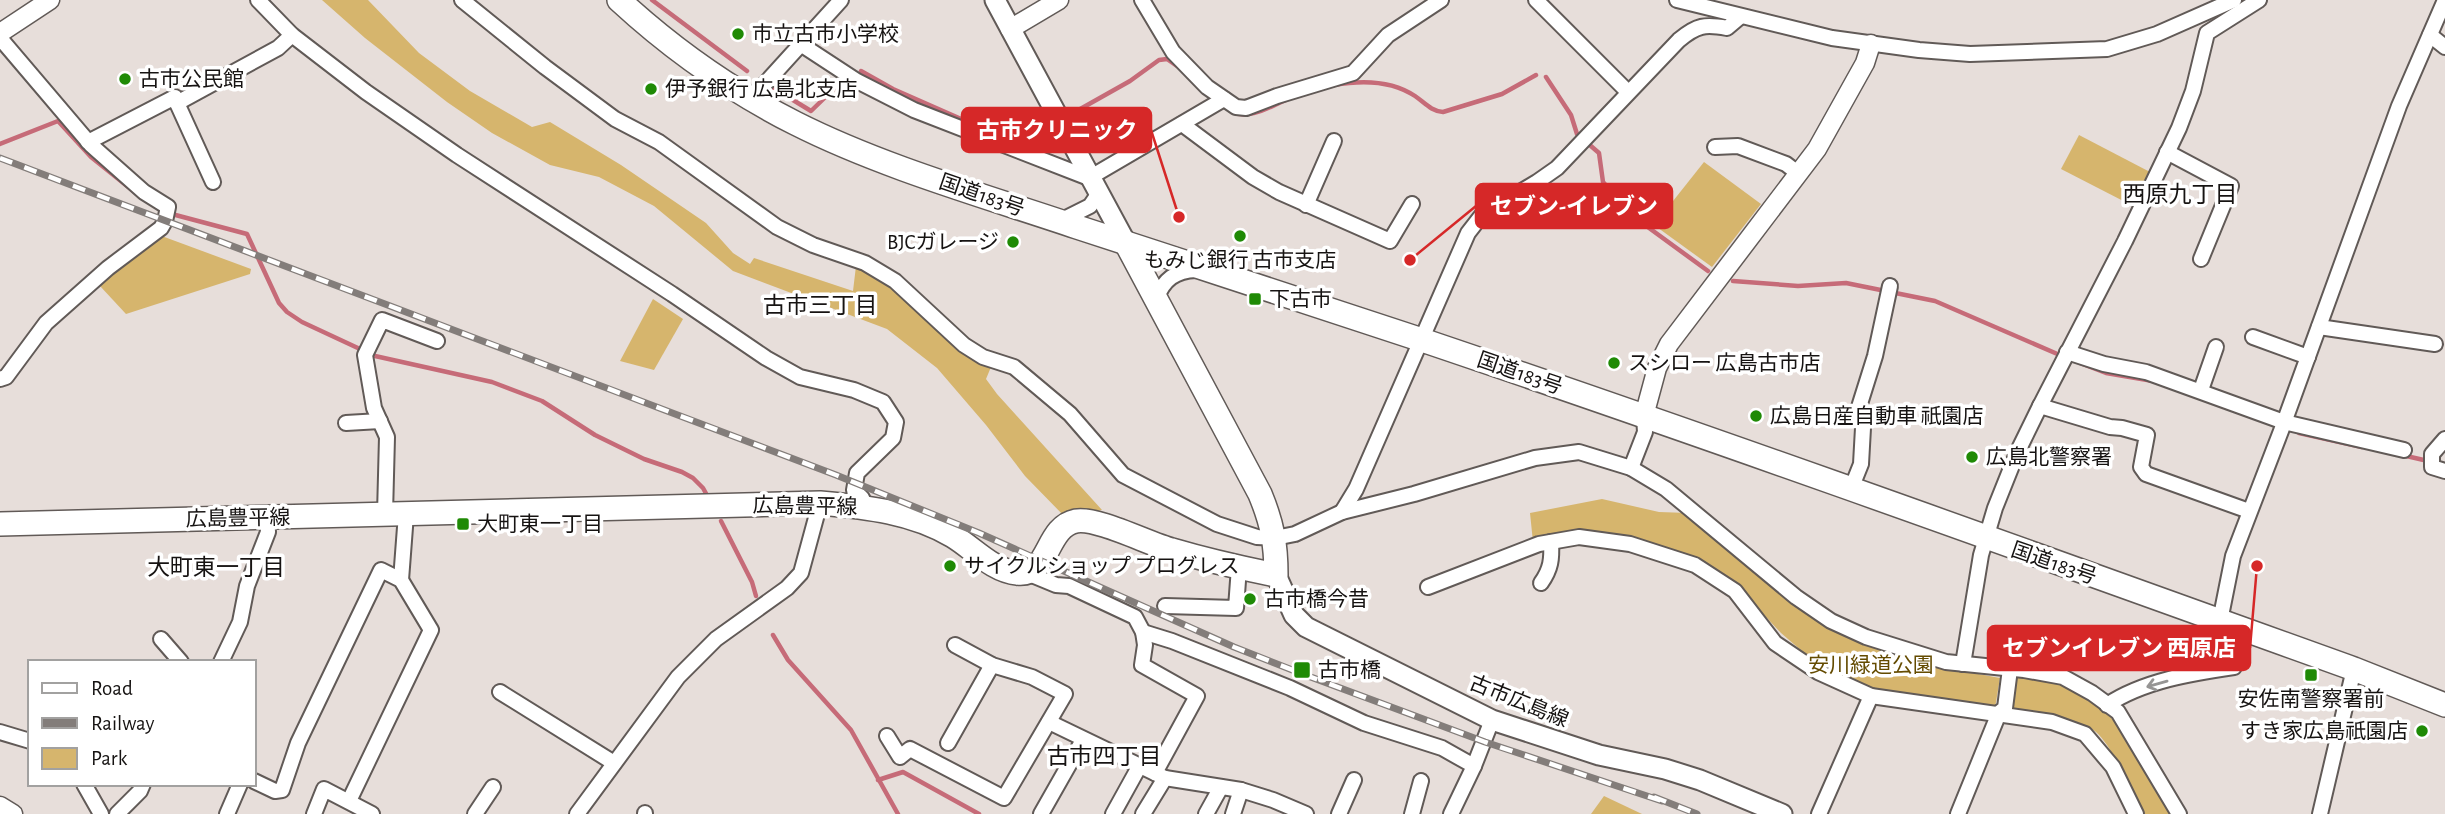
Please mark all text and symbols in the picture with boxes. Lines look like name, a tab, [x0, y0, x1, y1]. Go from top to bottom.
place label: 市立古市小学校	[752, 23, 899, 45]
marker: 市立古市小学校	[730, 26, 746, 42]
place label: 古市公民館	[139, 68, 244, 90]
marker: 古市公民館	[117, 71, 133, 87]
place label: 伊予銀行 広島北支店	[665, 78, 857, 100]
marker: 伊予銀行 広島北支店	[643, 81, 659, 97]
callout: 古市クリニック	[962, 108, 1151, 152]
text: 古市クリニック	[977, 118, 1138, 143]
street label: 国道183号	[936, 170, 1028, 220]
district label: 西原九丁目	[2123, 182, 2238, 207]
callout: セブン-イレブン	[1476, 184, 1672, 228]
text: セブン-イレブン	[1490, 194, 1658, 219]
marker: もみじ銀行 古市支店	[1232, 228, 1248, 244]
place label: BJCガレージ	[887, 231, 999, 253]
marker: BJCガレージ	[1005, 234, 1021, 250]
place label: もみじ銀行 古市支店	[1144, 249, 1336, 271]
place label: 下古市	[1269, 288, 1332, 310]
marker: 下古市	[1247, 291, 1263, 307]
district label: 古市三丁目	[763, 293, 878, 318]
street label: 国道183号	[1474, 348, 1566, 398]
place label: スシロー 広島古市店	[1628, 352, 1820, 374]
marker: スシロー 広島古市店	[1606, 355, 1622, 371]
place label: 広島日産自動車 祇園店	[1770, 405, 1983, 427]
marker: 広島日産自動車 祇園店	[1748, 408, 1764, 424]
place label: 広島北警察署	[1986, 446, 2112, 468]
marker: 広島北警察署	[1964, 449, 1980, 465]
street label: 広島豊平線	[752, 494, 858, 518]
street label: 広島豊平線	[185, 506, 291, 530]
place label: 大町東一丁目	[477, 513, 603, 535]
marker: 大町東一丁目	[455, 516, 471, 532]
street label: 国道183号	[2008, 538, 2100, 588]
district label: 大町東一丁目	[147, 555, 285, 580]
place label: サイクルショップ プログレス	[964, 555, 1239, 577]
marker: サイクルショップ プログレス	[942, 558, 958, 574]
place label: 古市橋今昔	[1264, 588, 1369, 610]
marker: 古市橋今昔	[1242, 591, 1258, 607]
callout: セブンイレブン 西原店	[1988, 626, 2250, 670]
text: セブンイレブン 西原店	[2002, 636, 2236, 661]
park label: 安川緑道公園	[1808, 654, 1934, 676]
place label: 古市橋	[1318, 659, 1381, 681]
legend	[28, 660, 256, 786]
marker: 古市橋	[1292, 660, 1312, 680]
marker: 安佐南警察署前	[2303, 667, 2319, 683]
street label: 古市広島線	[1466, 671, 1572, 731]
text: Road	[91, 678, 133, 699]
one-way arrow	[2147, 678, 2169, 691]
place label: 安佐南警察署前	[2238, 688, 2385, 710]
text: Railway	[91, 713, 154, 734]
place label: すき家広島祇園店	[2240, 720, 2408, 742]
marker: すき家広島祇園店	[2414, 723, 2430, 739]
district label: 古市四丁目	[1047, 744, 1162, 769]
text: Park	[91, 748, 128, 769]

